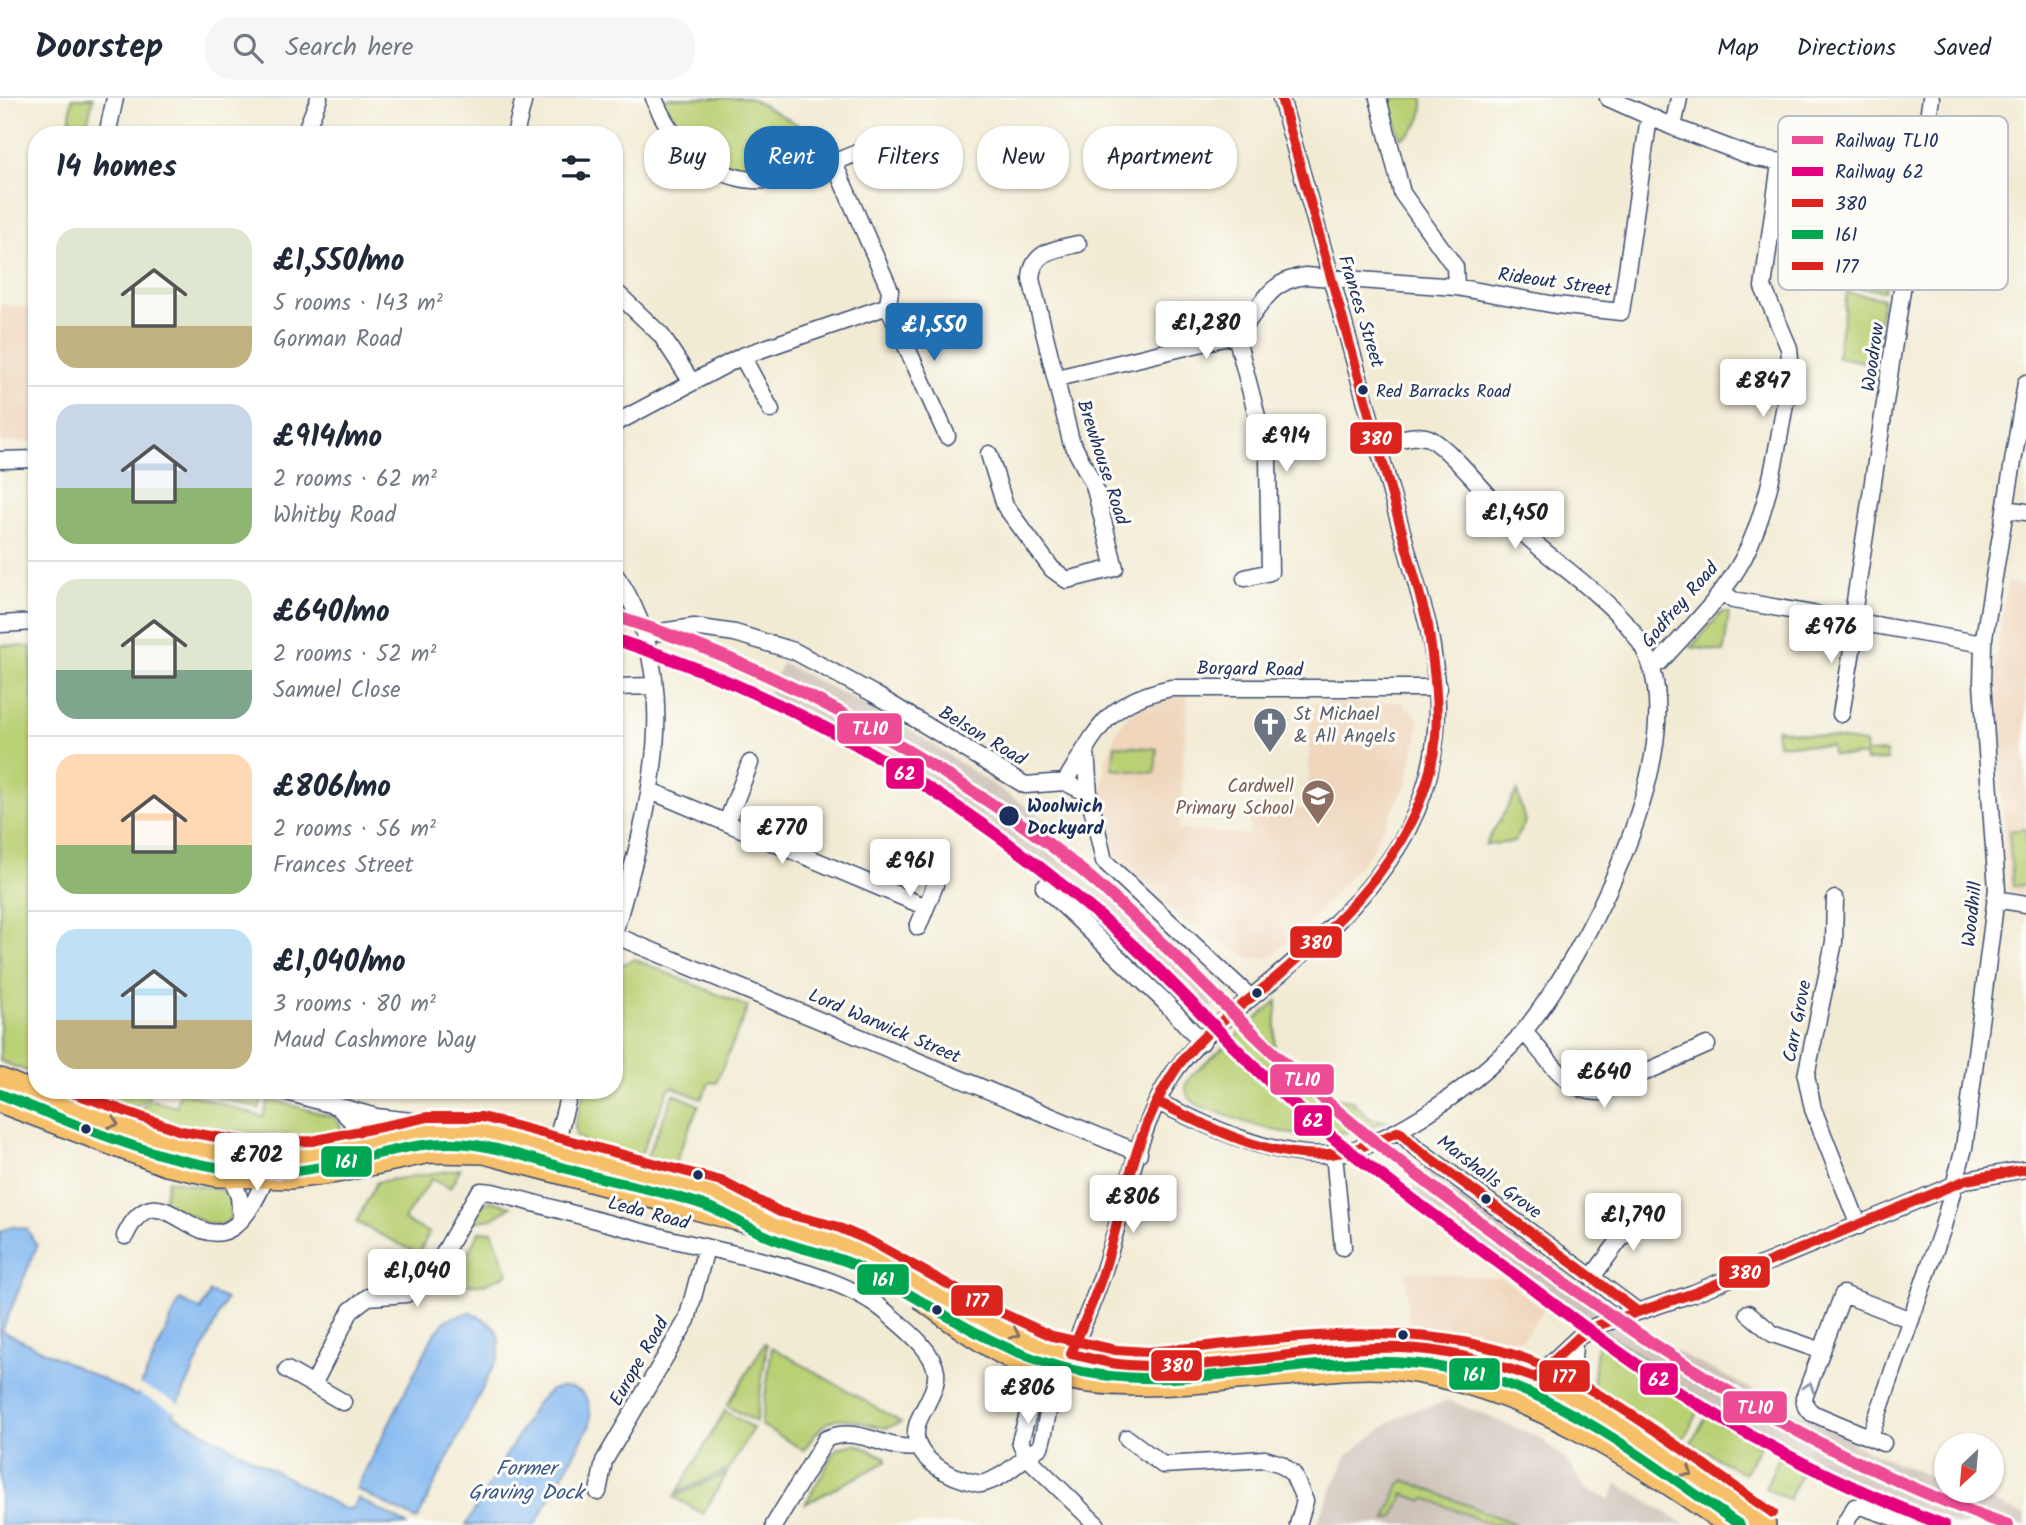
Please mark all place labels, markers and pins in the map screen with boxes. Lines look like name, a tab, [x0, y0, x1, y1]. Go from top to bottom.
pin: £1,280	[1149, 302, 1263, 361]
pin: £1,550	[877, 303, 991, 363]
pin: £847	[1722, 360, 1804, 419]
place label: Red Barracks Road	[1376, 379, 1511, 406]
marker: Red Barracks Road	[1356, 383, 1370, 397]
pin: £914	[1245, 414, 1327, 474]
pin: £1,450	[1458, 491, 1572, 551]
pin: £976	[1790, 606, 1872, 665]
place label: St Michael & All Angels	[1294, 700, 1395, 752]
church icon: St Michael & All Angels	[1251, 705, 1289, 754]
place label: Cardwell Primary School	[1175, 772, 1294, 824]
school or university icon: Cardwell Primary School	[1299, 777, 1337, 826]
place label: Woolwich Dockyard	[1027, 792, 1104, 844]
marker: Woolwich Dockyard	[997, 804, 1021, 828]
pin: £770	[741, 806, 823, 866]
pin: £961	[869, 840, 951, 899]
unlabelled marker	[1250, 986, 1264, 1000]
pin: £640	[1563, 1051, 1645, 1110]
unlabelled marker	[79, 1122, 93, 1136]
pin: £702	[216, 1134, 298, 1193]
unlabelled marker	[691, 1168, 705, 1182]
pin: £806	[1092, 1176, 1174, 1235]
unlabelled marker	[1479, 1192, 1493, 1206]
pin: £1,790	[1576, 1194, 1690, 1253]
pin: £1,040	[360, 1250, 474, 1309]
unlabelled marker	[930, 1303, 944, 1317]
unlabelled marker	[1396, 1328, 1410, 1342]
pin: £806	[987, 1366, 1069, 1426]

